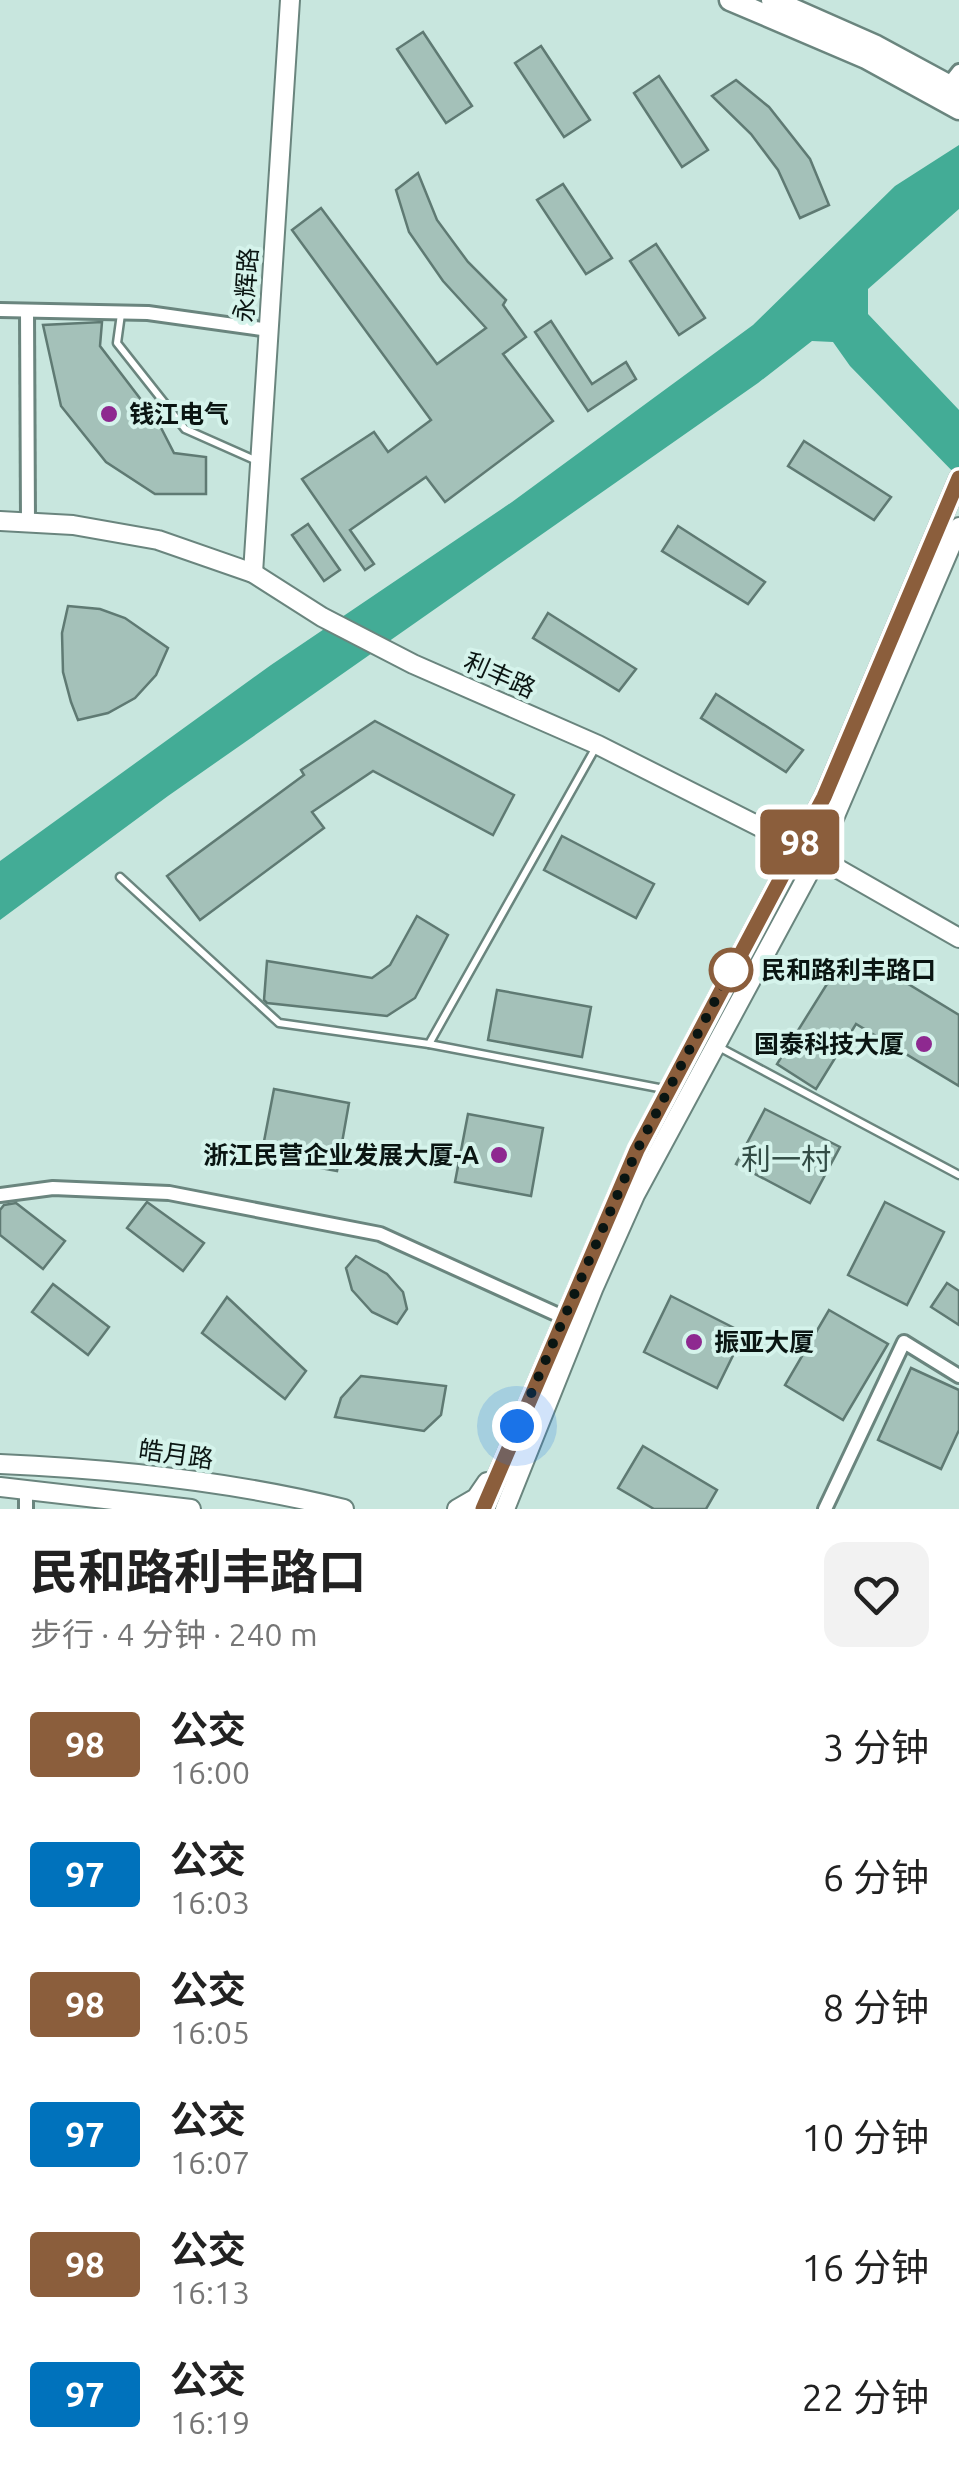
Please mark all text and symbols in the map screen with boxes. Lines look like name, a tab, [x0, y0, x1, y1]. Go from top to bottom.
street label: 永辉路	[229, 247, 263, 323]
place label: 钱江电气	[129, 400, 229, 428]
marker: 钱江电气	[98, 403, 120, 425]
street label: 利丰路	[460, 647, 540, 703]
line badge: 98	[755, 810, 845, 874]
text: 98	[780, 822, 820, 862]
marker: 民和路利丰路口	[710, 949, 752, 991]
place label: 民和路利丰路口	[761, 956, 936, 984]
place label: 国泰科技大厦	[754, 1030, 904, 1058]
marker: 国泰科技大厦	[913, 1033, 935, 1055]
place label: 浙江民营企业发展大厦-A	[203, 1141, 479, 1169]
district label: 利一村	[741, 1142, 831, 1176]
marker: 浙江民营企业发展大厦-A	[488, 1144, 510, 1166]
place label: 振亚大厦	[714, 1328, 814, 1356]
marker: 振亚大厦	[683, 1331, 705, 1353]
your location	[492, 1401, 542, 1451]
street label: 皓月路	[137, 1435, 215, 1473]
button: heart	[824, 1542, 929, 1647]
text: 民和路利丰路口	[30, 1544, 366, 1598]
text: 步行 · 4 分钟 · 240 m	[30, 1616, 318, 1652]
text: 公交	[170, 1708, 246, 1750]
text: 98	[65, 1724, 105, 1764]
text: 3 分钟	[823, 1726, 929, 1768]
text: 16:00	[170, 1754, 250, 1790]
text: 公交	[170, 1838, 246, 1880]
text: 97	[65, 1854, 105, 1894]
text: 6 分钟	[823, 1856, 929, 1898]
text: 16:03	[170, 1884, 250, 1920]
text: 公交	[170, 1968, 246, 2010]
text: 98	[65, 1984, 105, 2024]
text: 8 分钟	[823, 1986, 929, 2028]
text: 16:05	[170, 2014, 250, 2050]
text: 公交	[170, 2098, 246, 2140]
text: 97	[65, 2114, 105, 2154]
text: 10 分钟	[801, 2116, 929, 2158]
text: 16:07	[170, 2144, 250, 2180]
text: 公交	[170, 2228, 246, 2270]
text: 98	[65, 2244, 105, 2284]
text: 16 分钟	[801, 2246, 929, 2288]
text: 16:13	[170, 2274, 250, 2310]
text: 公交	[170, 2358, 246, 2400]
text: 97	[65, 2374, 105, 2414]
text: 22 分钟	[801, 2376, 929, 2418]
text: 16:19	[170, 2404, 250, 2440]

